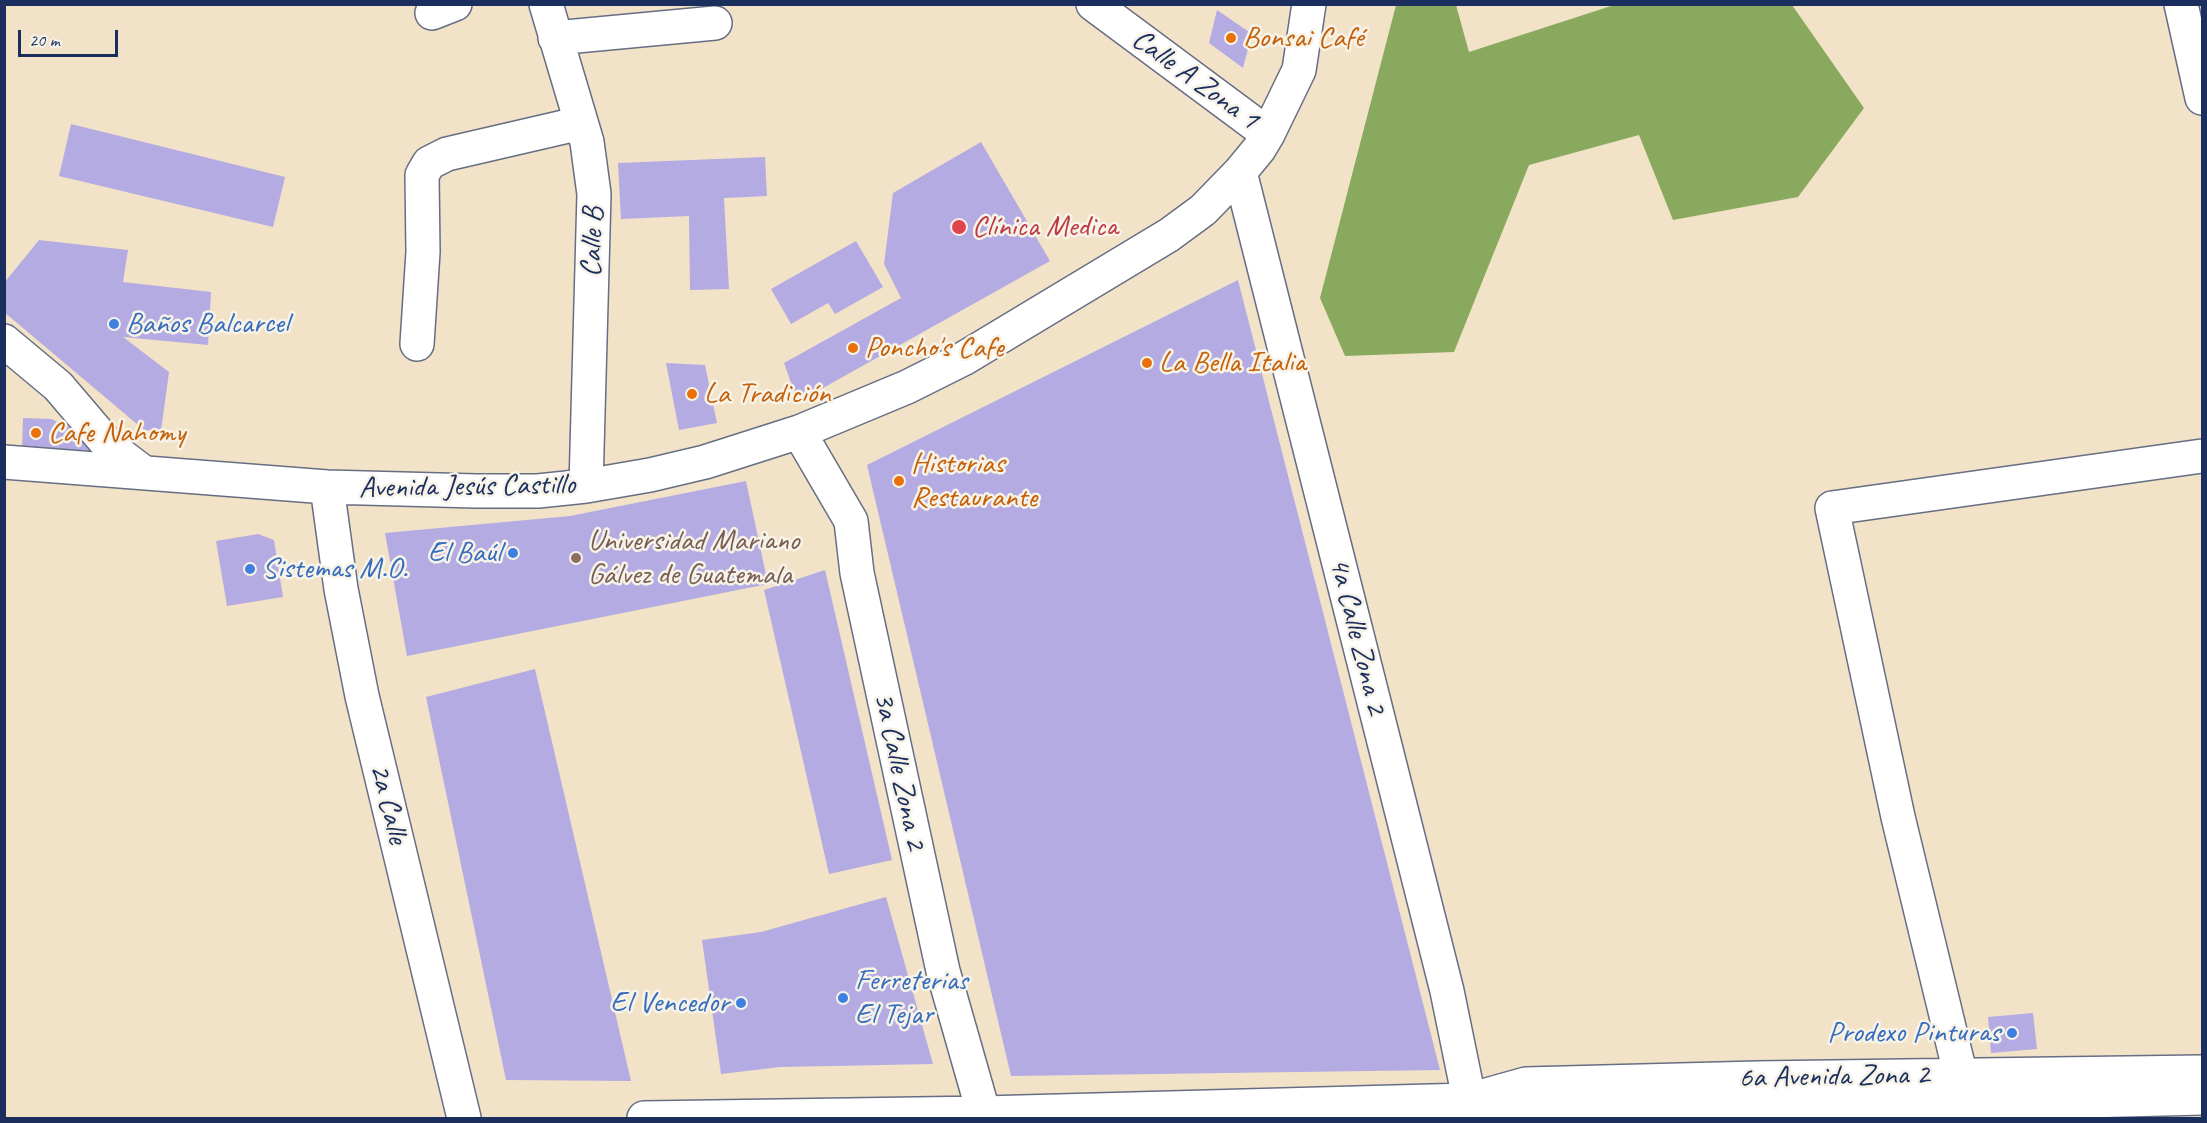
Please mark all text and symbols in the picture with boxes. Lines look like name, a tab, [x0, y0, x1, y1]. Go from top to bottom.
scale bar	[21, 18, 122, 56]
place label: Bonsai Café	[1243, 20, 1364, 56]
street label: Calle A Zona 1	[1124, 22, 1266, 138]
text: 20 m	[29, 29, 60, 51]
marker: Bonsai Café	[1224, 31, 1238, 45]
street label: Calle B	[574, 206, 612, 278]
place label: Clínica Medica	[972, 209, 1117, 245]
marker: Clínica Medica	[950, 218, 968, 236]
place label: Baños Balcarcel	[126, 306, 289, 342]
marker: Baños Balcarcel	[107, 317, 121, 331]
place label: Poncho's Cafe	[865, 330, 1004, 366]
marker: Poncho's Cafe	[846, 341, 860, 355]
place label: La Bella Italia	[1159, 345, 1306, 381]
marker: La Bella Italia	[1140, 356, 1154, 370]
place label: La Tradición	[704, 376, 831, 412]
marker: La Tradición	[685, 387, 699, 401]
place label: Cafe Nahomy	[48, 415, 185, 451]
marker: Cafe Nahomy	[29, 426, 43, 440]
place label: Historias Restaurante	[911, 446, 1037, 516]
street label: Avenida Jesús Castillo	[359, 467, 575, 507]
marker: Historias Restaurante	[892, 474, 906, 488]
place label: Universidad Mariano Gálvez de Guatemala	[588, 523, 799, 594]
place label: El Baúl	[428, 535, 501, 571]
marker: El Baúl	[506, 546, 520, 560]
place label: Sistemas M.O.	[262, 551, 408, 587]
marker: Universidad Mariano Gálvez de Guatemala	[569, 551, 583, 565]
street label: 4a Calle Zona 2	[1320, 554, 1394, 718]
marker: Sistemas M.O.	[243, 562, 257, 576]
street label: 3a Calle Zona 2	[865, 689, 933, 853]
street label: 2a Calle	[361, 760, 415, 848]
place label: Ferreterias El Tejar	[855, 963, 968, 1034]
place label: El Vencedor	[610, 985, 729, 1021]
marker: Ferreterias El Tejar	[836, 991, 850, 1005]
marker: El Vencedor	[734, 996, 748, 1010]
place label: Prodexo Pinturas	[1827, 1015, 2000, 1051]
marker: Prodexo Pinturas	[2005, 1026, 2019, 1040]
street label: 6a Avenida Zona 2	[1738, 1057, 1930, 1097]

